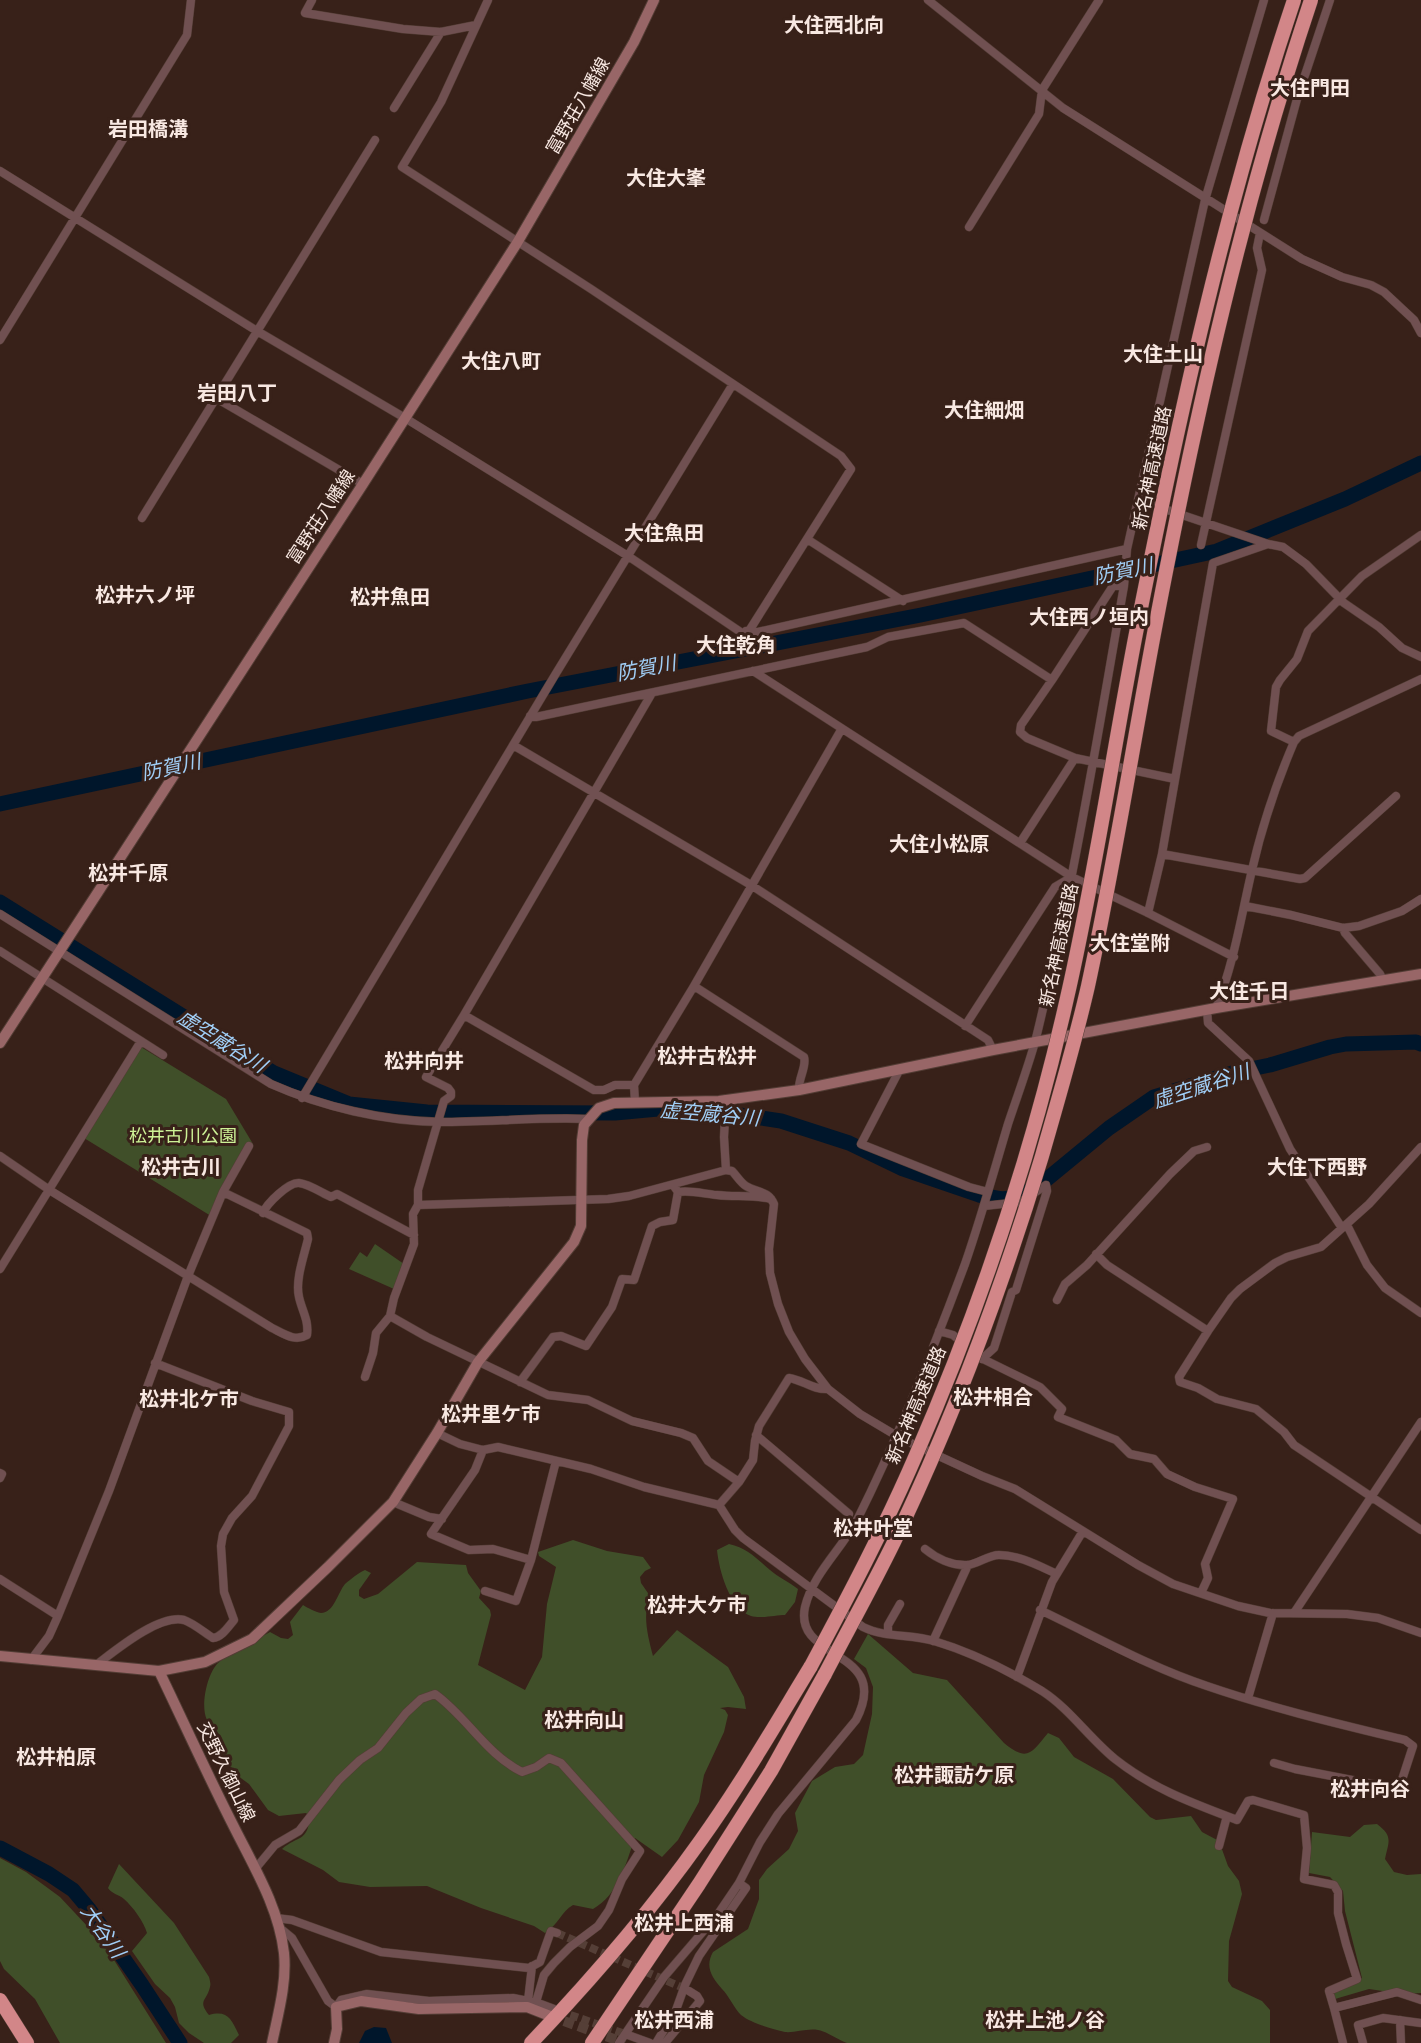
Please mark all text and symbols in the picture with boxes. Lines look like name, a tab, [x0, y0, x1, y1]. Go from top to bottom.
district label: 大住西北向	[784, 13, 884, 37]
street label: 富野荘八幡線	[541, 54, 615, 158]
district label: 大住門田	[1270, 76, 1350, 100]
district label: 岩田橋溝	[108, 117, 188, 141]
district label: 大住大峯	[626, 166, 706, 190]
district label: 大住土山	[1123, 342, 1203, 366]
district label: 大住八町	[461, 349, 541, 373]
district label: 岩田八丁	[197, 381, 277, 405]
district label: 大住細畑	[944, 398, 1024, 422]
street label: 新名神高速道路	[1128, 404, 1176, 532]
street label: 富野荘八幡線	[282, 466, 360, 568]
district label: 大住魚田	[624, 521, 704, 545]
water label: 防賀川	[1091, 553, 1157, 589]
district label: 松井六ノ坪	[95, 583, 195, 607]
district label: 松井魚田	[350, 585, 430, 609]
district label: 大住西ノ垣内	[1029, 605, 1149, 629]
district label: 大住乾角	[696, 633, 776, 657]
water label: 防賀川	[614, 650, 680, 686]
water label: 防賀川	[139, 749, 205, 785]
district label: 大住小松原	[889, 832, 989, 856]
district label: 松井千原	[88, 861, 168, 885]
street label: 新名神高速道路	[1035, 881, 1083, 1009]
district label: 大住堂附	[1090, 931, 1170, 955]
district label: 大住千日	[1209, 979, 1289, 1003]
water label: 虚空蔵谷川	[173, 1004, 272, 1079]
district label: 松井古松井	[657, 1044, 757, 1068]
district label: 松井向井	[384, 1049, 464, 1073]
water label: 虚空蔵谷川	[1150, 1059, 1254, 1113]
water label: 虚空蔵谷川	[659, 1098, 763, 1130]
park label: 松井古川公園	[129, 1125, 237, 1147]
district label: 松井古川	[141, 1155, 221, 1179]
district label: 大住下西野	[1267, 1155, 1367, 1179]
street label: 新名神高速道路	[881, 1343, 951, 1467]
district label: 松井相合	[953, 1385, 1033, 1409]
district label: 松井北ケ市	[139, 1387, 239, 1411]
district label: 松井里ケ市	[441, 1402, 541, 1426]
district label: 松井叶堂	[833, 1516, 913, 1540]
district label: 松井大ケ市	[647, 1593, 747, 1617]
district label: 松井向山	[544, 1708, 624, 1732]
street label: 交野久御山線	[192, 1719, 260, 1825]
district label: 松井柏原	[16, 1745, 96, 1769]
district label: 松井諏訪ケ原	[894, 1763, 1014, 1787]
district label: 松井向谷	[1330, 1777, 1410, 1801]
water label: 大谷川	[76, 1900, 131, 1964]
district label: 松井上西浦	[634, 1911, 734, 1935]
district label: 松井西浦	[634, 2008, 714, 2032]
district label: 松井上池ノ谷	[985, 2008, 1105, 2032]

